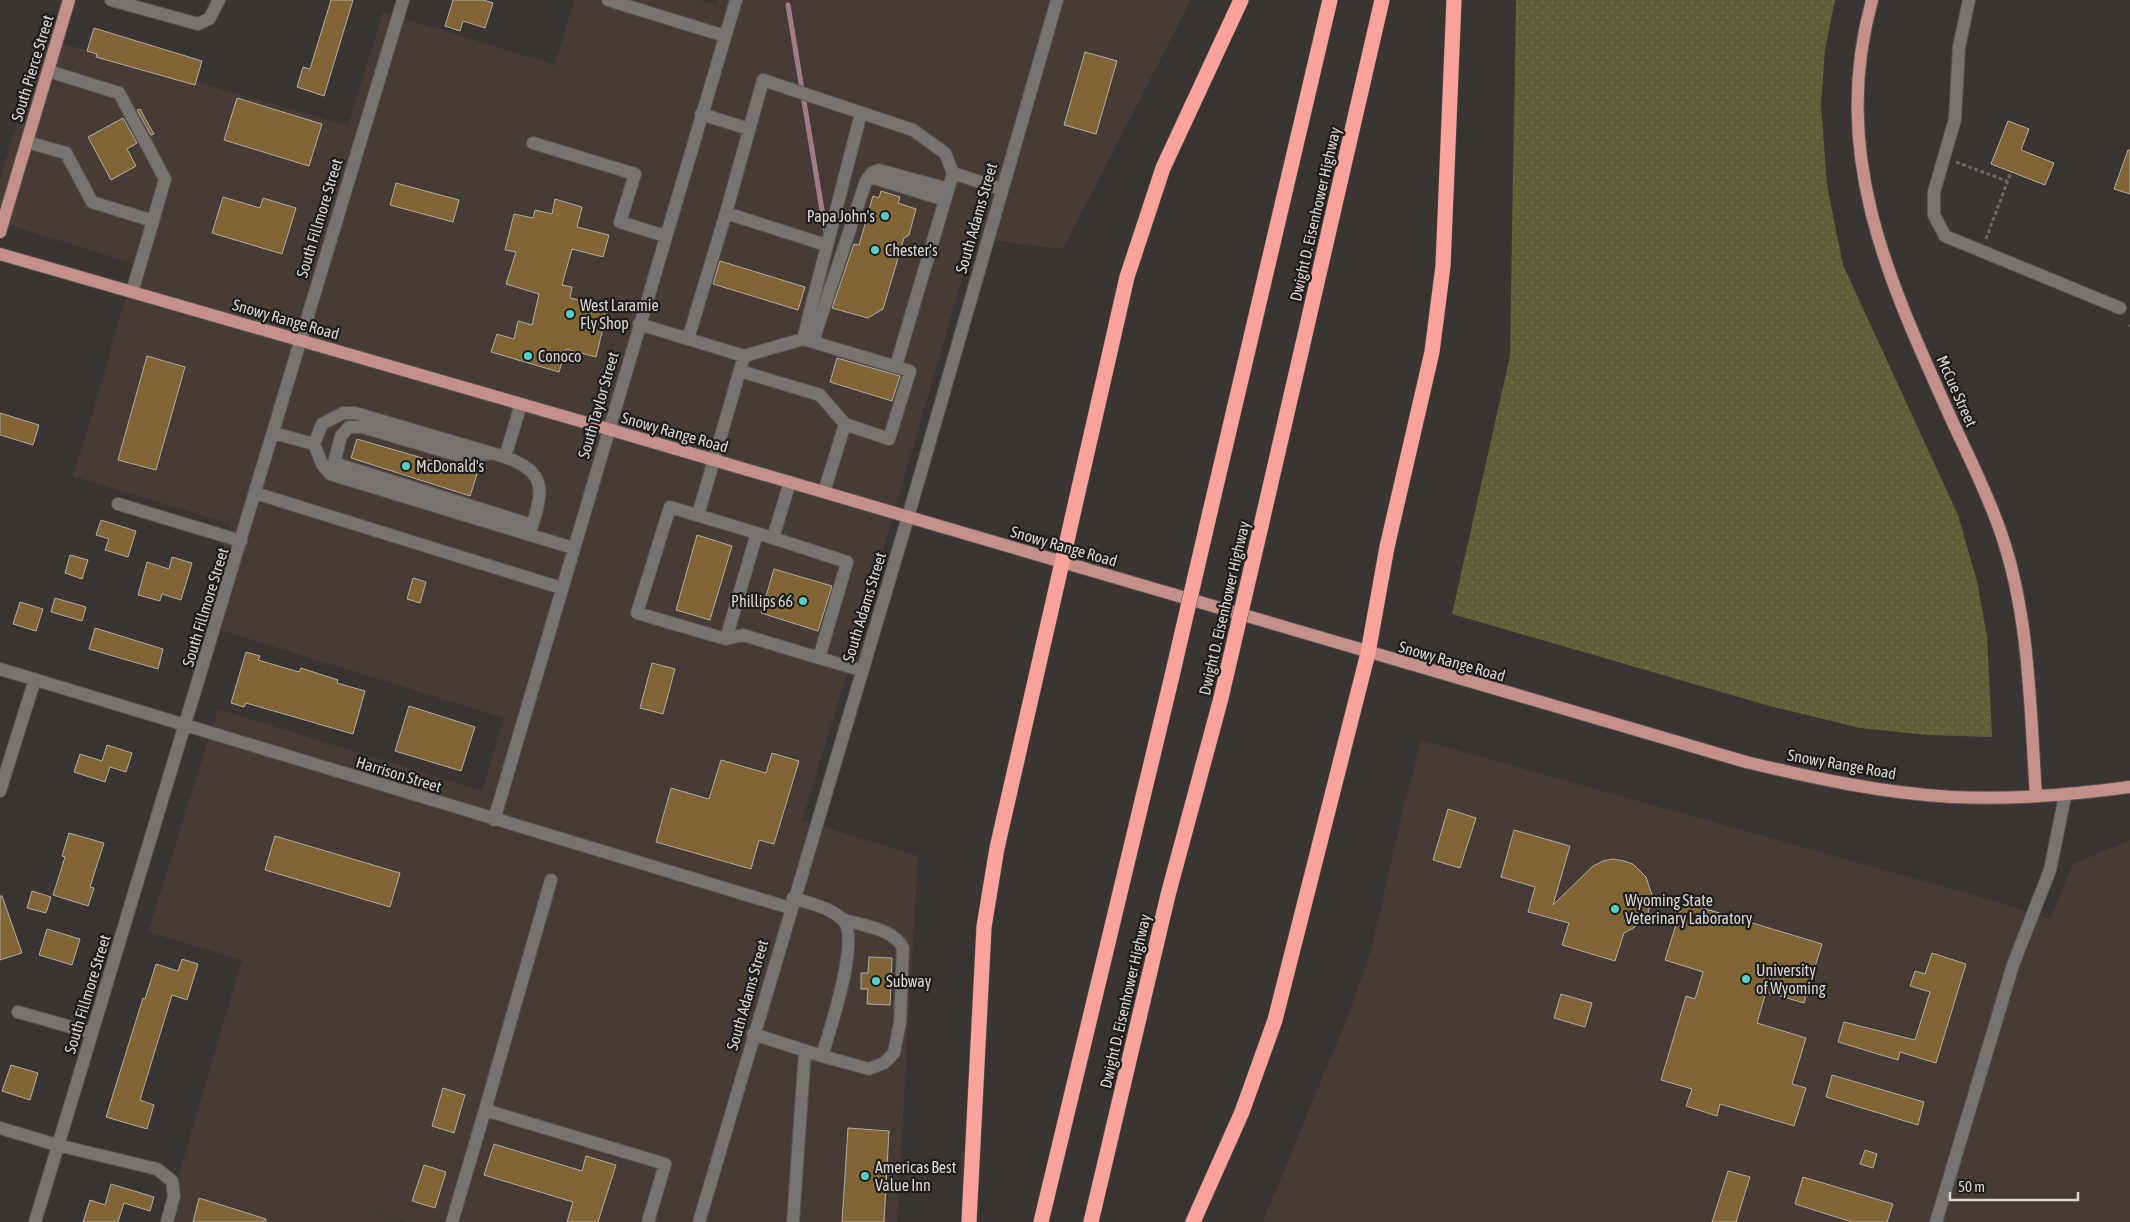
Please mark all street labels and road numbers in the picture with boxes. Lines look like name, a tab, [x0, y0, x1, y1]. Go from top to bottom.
street label: South Pierce Street	[7, 12, 57, 123]
street label: Dwight D. Eisenhower Highway	[1286, 125, 1345, 303]
street label: South Fillmore Street	[292, 156, 346, 280]
street label: South Adams Street	[952, 160, 1000, 275]
street label: Snowy Range Road	[230, 295, 341, 344]
street label: South Taylor Street	[574, 349, 623, 461]
street label: McCue Street	[1933, 353, 1981, 430]
street label: Snowy Range Road	[619, 408, 730, 457]
street label: Dwight D. Eisenhower Highway	[1195, 519, 1254, 697]
street label: Snowy Range Road	[1008, 522, 1119, 571]
street label: South Fillmore Street	[178, 545, 232, 669]
street label: South Adams Street	[839, 550, 889, 664]
street label: Snowy Range Road	[1396, 637, 1507, 686]
street label: Snowy Range Road	[1786, 746, 1898, 783]
street label: Harrison Street	[354, 753, 444, 796]
street label: Dwight D. Eisenhower Highway	[1096, 912, 1155, 1090]
street label: South Fillmore Street	[60, 932, 114, 1056]
street label: South Adams Street	[723, 937, 771, 1052]

